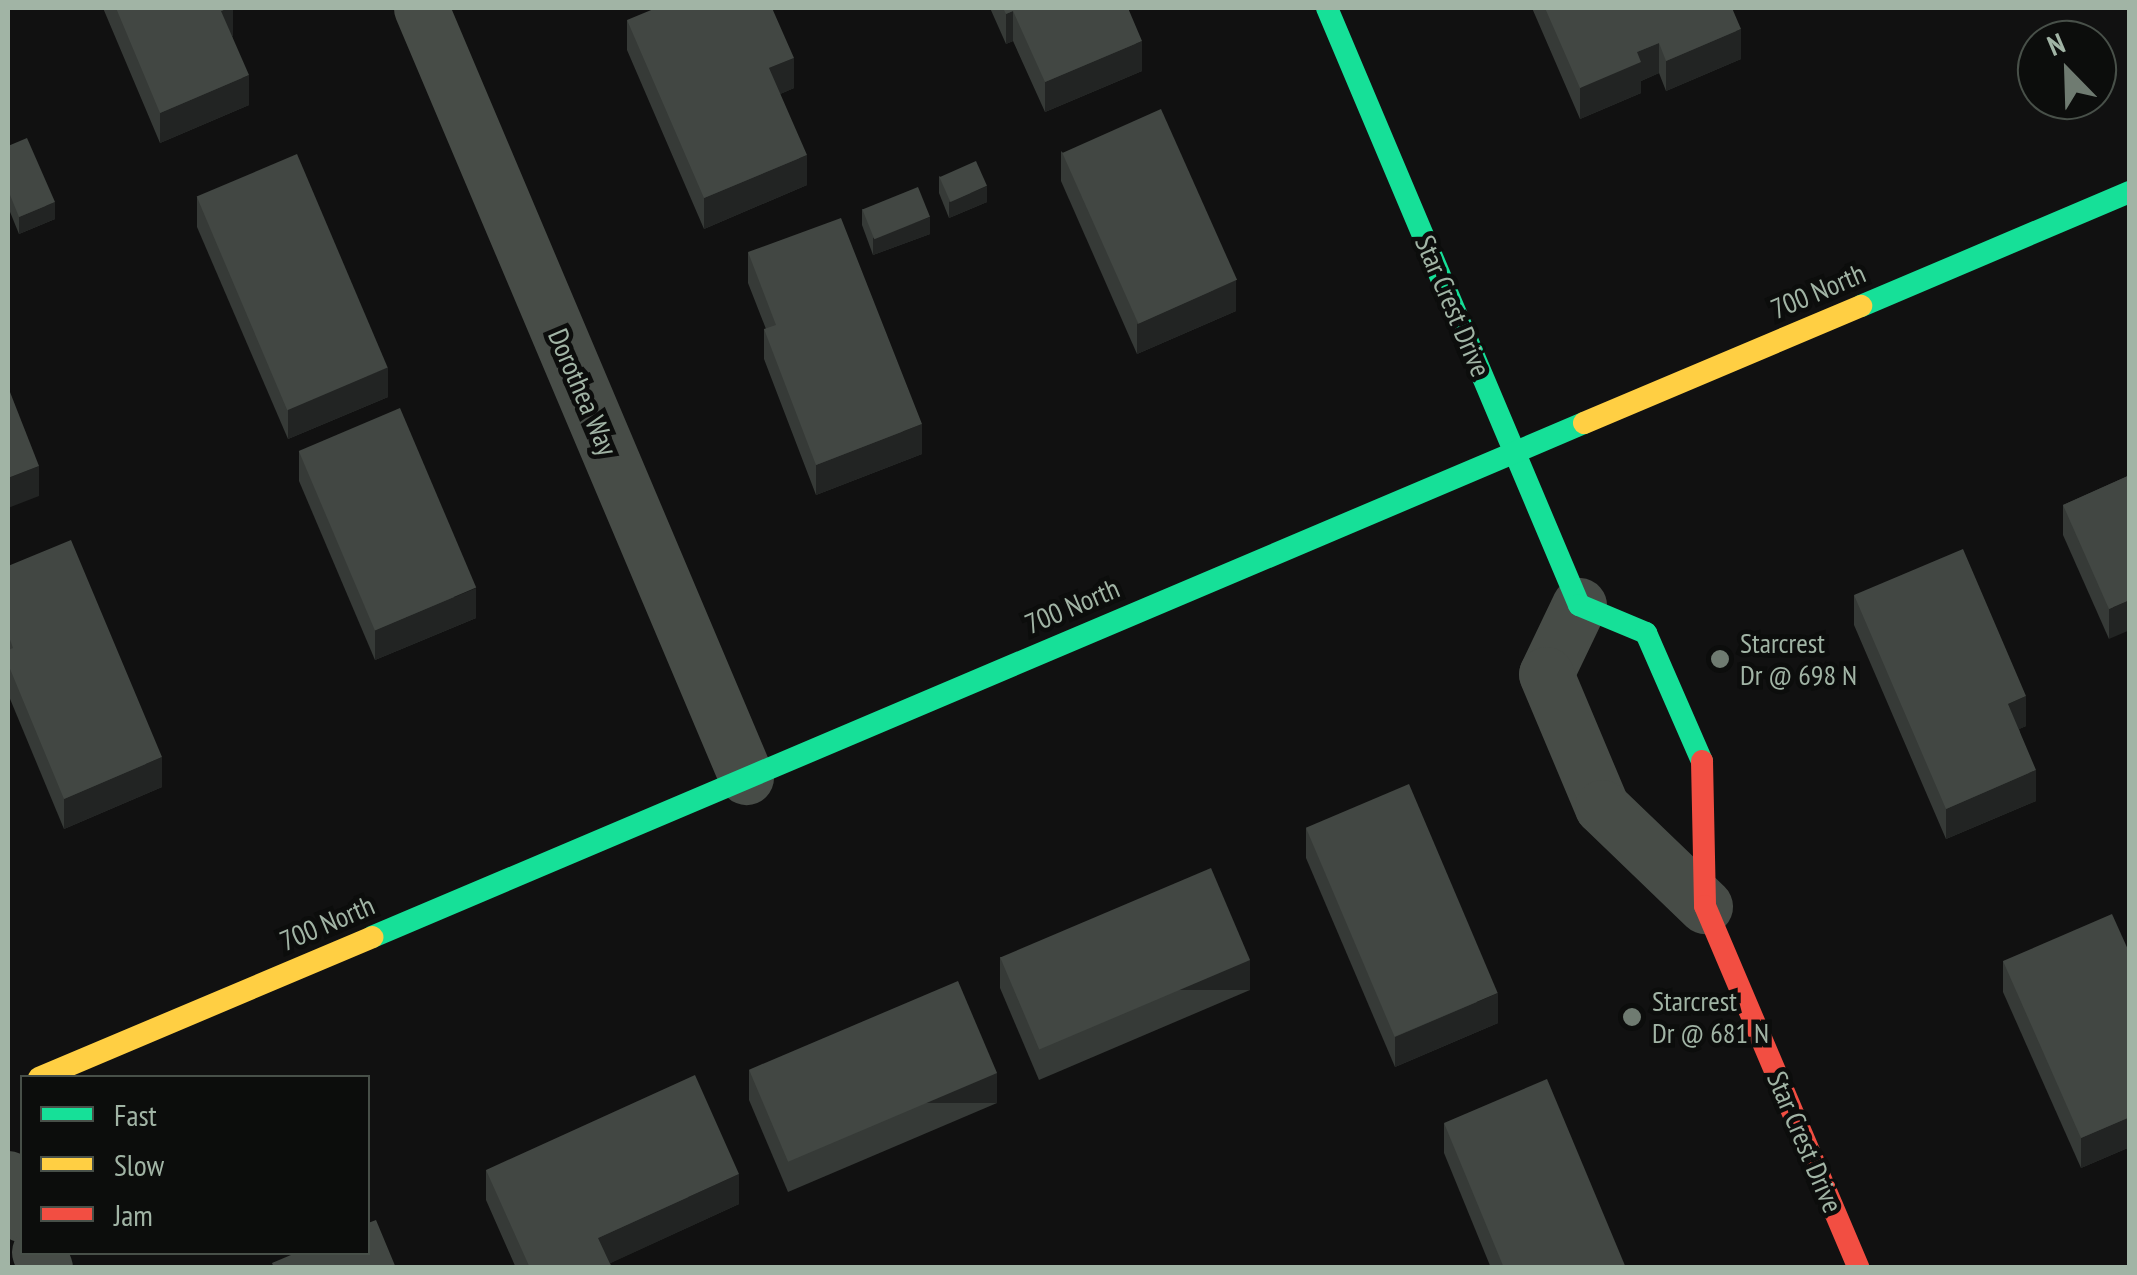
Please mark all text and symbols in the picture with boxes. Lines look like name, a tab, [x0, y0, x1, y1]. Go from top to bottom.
north arrow	[2017, 20, 2117, 120]
text: N	[2042, 24, 2070, 64]
street label: Star Crest Drive	[1408, 230, 1498, 382]
street label: 700 North	[1766, 256, 1870, 326]
street label: Dorothea Way	[541, 323, 625, 461]
street label: 700 North	[1020, 571, 1124, 641]
place label: Starcrest Dr @ 698 N	[1740, 626, 1857, 692]
marker: Starcrest Dr @ 698 N	[1709, 648, 1731, 670]
street label: 700 North	[275, 888, 379, 958]
place label: Starcrest Dr @ 681 N	[1652, 984, 1769, 1050]
marker: Starcrest Dr @ 681 N	[1621, 1006, 1643, 1028]
street label: Star Crest Drive	[1760, 1066, 1850, 1218]
legend	[20, 1075, 370, 1255]
text: Fast	[114, 1095, 157, 1134]
text: Slow	[114, 1145, 164, 1184]
text: Jam	[114, 1195, 153, 1234]

